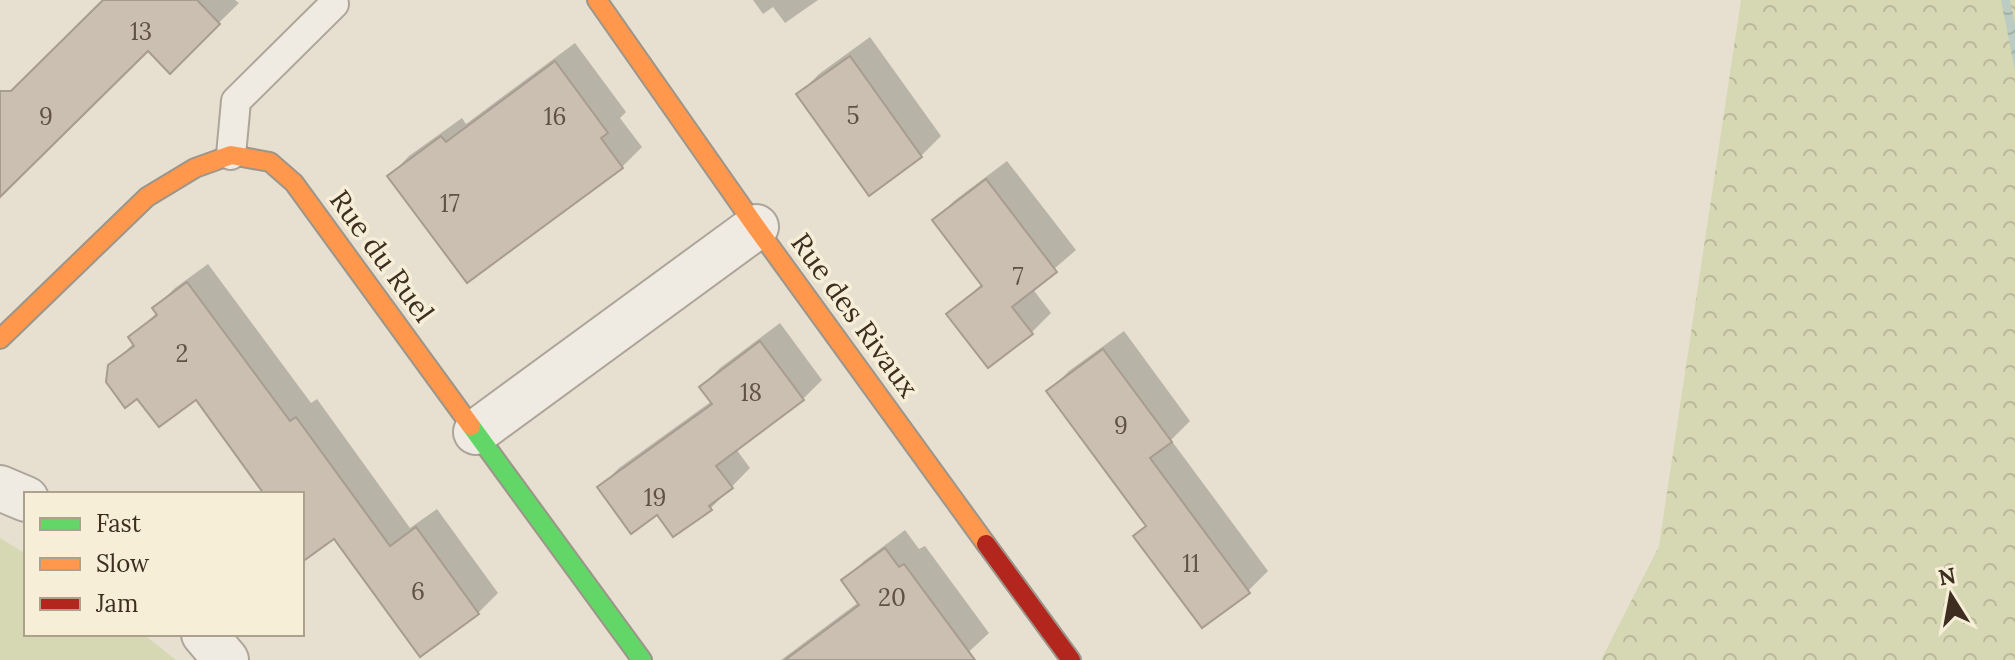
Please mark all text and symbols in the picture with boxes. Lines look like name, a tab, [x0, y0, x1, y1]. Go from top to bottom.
house number: 13	[130, 16, 152, 47]
house number: 5	[846, 100, 860, 131]
house number: 9	[39, 101, 53, 132]
house number: 16	[544, 101, 566, 132]
street label: Rue du Ruel	[322, 183, 442, 329]
house number: 17	[440, 188, 460, 219]
street label: Rue des Rivaux	[783, 226, 927, 404]
house number: 7	[1012, 261, 1024, 292]
house number: 2	[176, 338, 188, 369]
house number: 18	[740, 377, 762, 408]
house number: 9	[1114, 410, 1128, 441]
house number: 19	[644, 482, 666, 513]
legend	[24, 492, 304, 636]
text: Fast	[96, 508, 142, 539]
text: Slow	[96, 548, 150, 579]
house number: 11	[1182, 548, 1200, 579]
north arrow	[1911, 556, 1991, 636]
text: N	[1936, 561, 1958, 592]
house number: 6	[411, 576, 425, 607]
house number: 20	[878, 582, 906, 613]
text: Jam	[95, 588, 138, 619]

